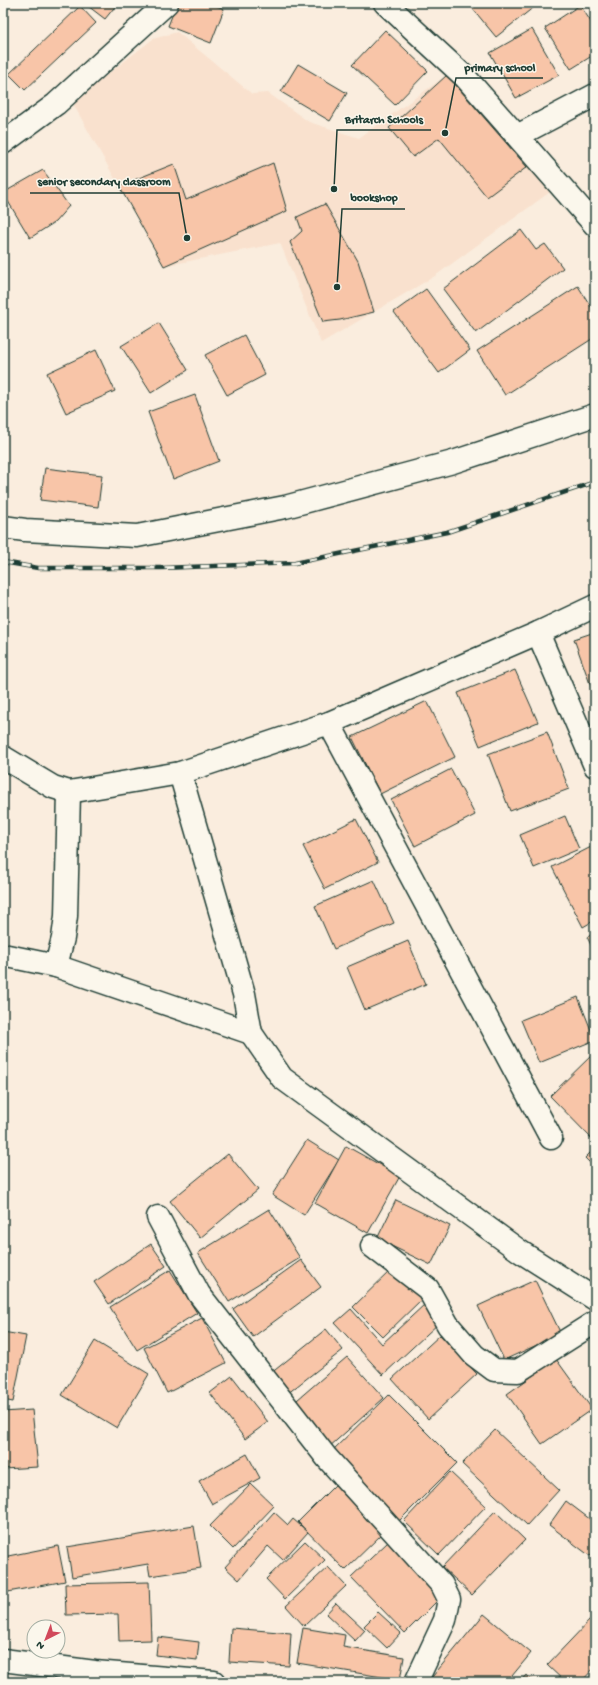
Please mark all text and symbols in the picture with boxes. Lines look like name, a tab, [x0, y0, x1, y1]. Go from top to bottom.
callout: primary school	[456, 54, 543, 78]
text: primary school	[464, 62, 536, 76]
callout: Britarch Schools	[337, 106, 431, 130]
text: Britarch Schools	[344, 114, 423, 128]
callout: senior secondary classroom	[30, 169, 179, 193]
text: senior secondary classroom	[38, 176, 171, 190]
callout: bookshop	[342, 185, 405, 209]
text: bookshop	[349, 192, 398, 206]
north arrow	[26, 1619, 66, 1659]
text: N	[34, 1638, 47, 1652]

